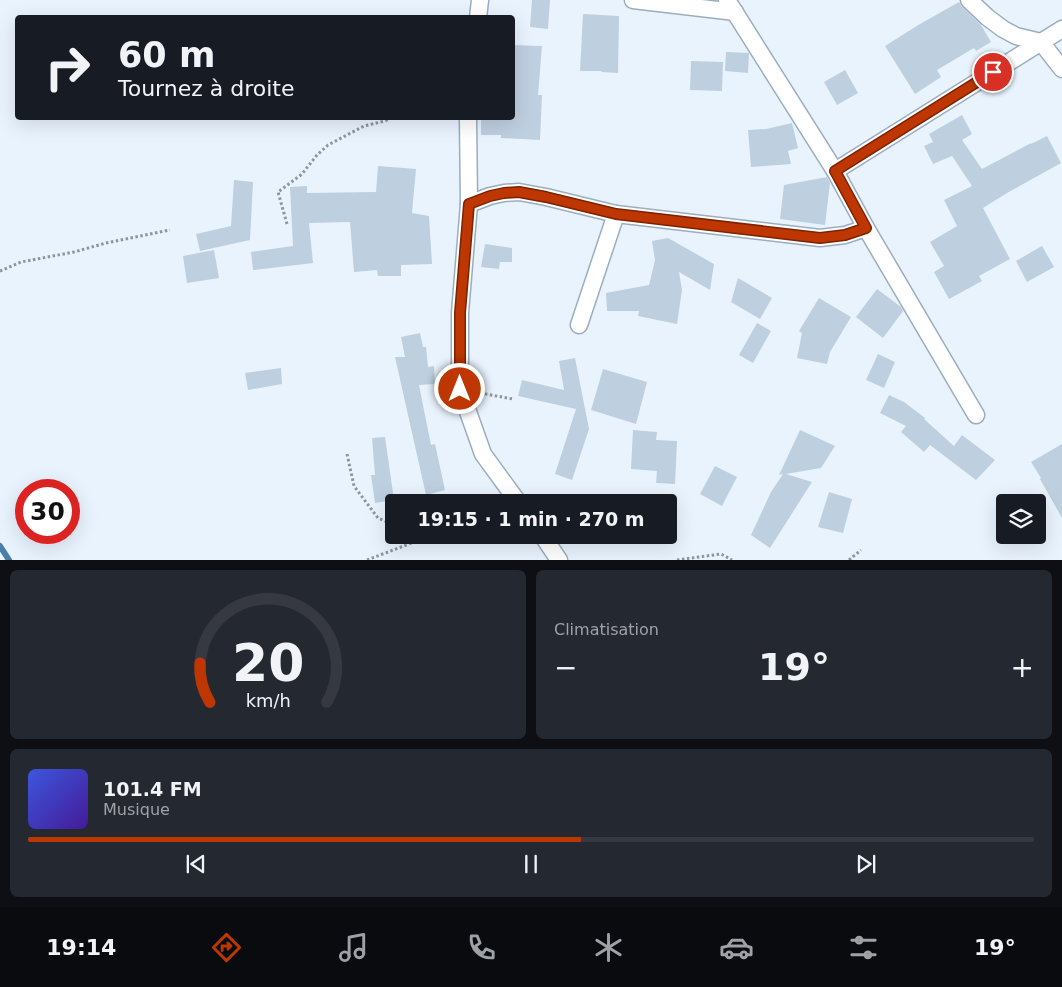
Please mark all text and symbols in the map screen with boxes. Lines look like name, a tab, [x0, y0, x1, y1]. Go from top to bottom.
icon: right	[35, 35, 100, 100]
text: 60 m	[118, 35, 215, 75]
pin	[972, 51, 1014, 93]
icon: arrive	[979, 58, 1007, 86]
text: Tournez à droite	[118, 76, 295, 101]
position arrow	[433, 362, 485, 414]
speed limit sign: 30	[15, 479, 80, 544]
map controls	[996, 494, 1046, 544]
button: layers	[996, 494, 1046, 544]
text: 19:15 · 1 min · 270 m	[417, 508, 645, 530]
text: Climatisation	[554, 620, 659, 639]
text: 20	[232, 633, 304, 693]
text: 19°	[758, 645, 830, 689]
text: −	[554, 651, 577, 684]
text: +	[1011, 651, 1034, 684]
text: km/h	[245, 690, 291, 711]
text: 101.4 FM	[103, 778, 202, 800]
text: Musique	[103, 800, 170, 819]
icon: previous	[182, 850, 210, 878]
icon: pause	[517, 850, 545, 878]
icon: next	[852, 850, 880, 878]
icon: directions	[209, 930, 244, 965]
icon: music	[336, 930, 371, 965]
icon: phone	[464, 930, 499, 965]
icon: climate	[591, 930, 626, 965]
icon: car	[719, 930, 754, 965]
icon: filters	[846, 930, 881, 965]
text: 19:14	[46, 935, 116, 960]
text: 19°	[974, 935, 1016, 960]

